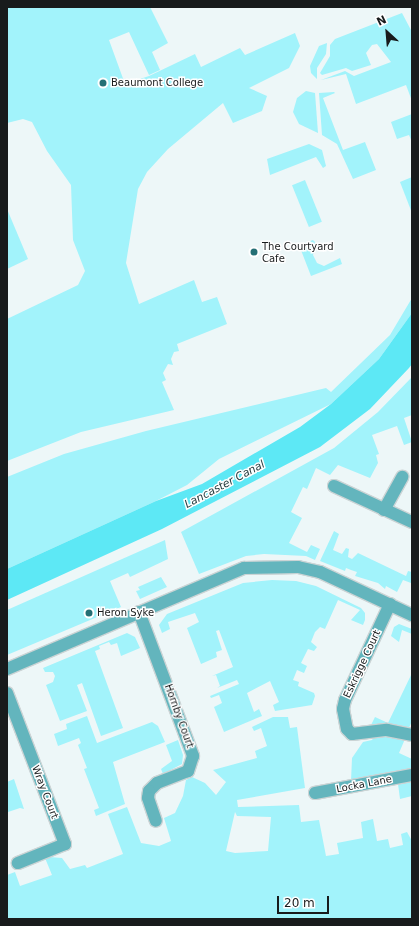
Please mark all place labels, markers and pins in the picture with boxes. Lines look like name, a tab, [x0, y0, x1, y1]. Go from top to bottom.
place label: Beaumont College	[111, 77, 203, 89]
marker: Beaumont College	[98, 78, 108, 88]
place label: The Courtyard Cafe	[262, 240, 334, 264]
marker: The Courtyard Cafe	[249, 247, 259, 257]
place label: Heron Syke	[97, 607, 154, 619]
marker: Heron Syke	[84, 608, 94, 618]

